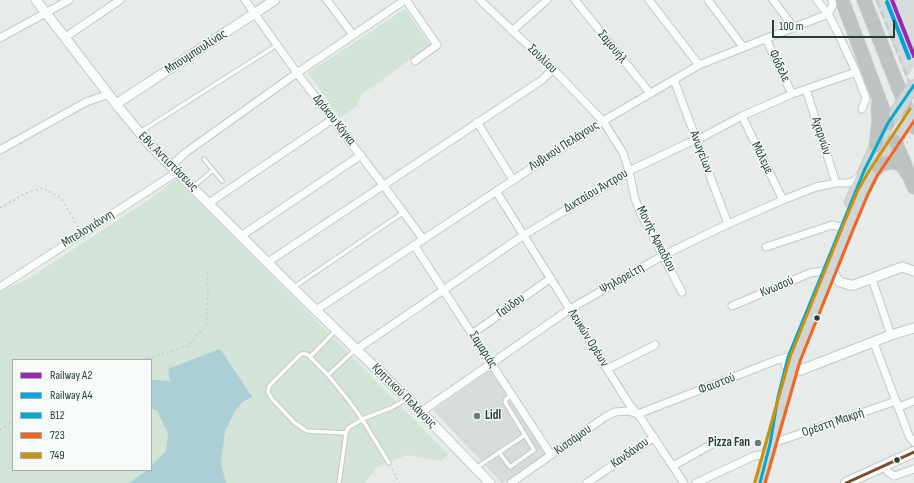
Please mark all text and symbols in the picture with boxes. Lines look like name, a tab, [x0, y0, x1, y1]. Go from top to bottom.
scale bar	[774, 12, 897, 38]
text: 100 m	[779, 19, 804, 34]
street label: Μπουμπουλίνας	[162, 26, 230, 78]
street label: Σαμουήλ	[594, 27, 630, 67]
street label: Σουλίου	[524, 41, 560, 77]
street label: Φόδελε	[765, 47, 793, 85]
street label: Δράκου Κόγκα	[309, 91, 359, 149]
street label: Αχαρνών	[808, 115, 834, 157]
street label: Λυβικού Πελάγους	[526, 118, 602, 174]
street label: Εθν. Αντιστάσεως	[135, 129, 201, 195]
street label: Ανωγείων	[686, 129, 716, 175]
street label: Μάλεμε	[748, 139, 776, 177]
street label: Δικταίου Άντρου	[561, 166, 631, 216]
street label: Μονής Αρκαδίου	[633, 203, 679, 275]
street label: Μπελογιάννη	[59, 207, 117, 251]
street label: Ψηλορείτη	[597, 260, 647, 298]
street label: Κνωσού	[758, 273, 796, 301]
street label: Γαύδου	[494, 291, 528, 321]
street label: Λευκών Ορέων	[564, 306, 612, 370]
unlabelled marker	[812, 313, 822, 323]
street label: Σαμαριάς	[465, 329, 501, 371]
legend	[12, 359, 152, 471]
street label: Κρητικού Πελάγους	[368, 360, 440, 432]
text: Railway A2	[50, 368, 92, 383]
street label: Φαιστού	[696, 370, 738, 398]
text: Railway A4	[50, 388, 92, 403]
street label: Ορέστη Μακρή	[800, 405, 866, 441]
text: Β12	[50, 408, 65, 423]
place label: Lidl	[485, 408, 501, 424]
marker: Lidl	[472, 411, 482, 421]
street label: Κισσάμου	[551, 422, 595, 458]
text: 723	[50, 428, 65, 443]
street label: Κανδάνου	[608, 434, 652, 472]
place label: Pizza Fan	[708, 435, 750, 451]
marker: Pizza Fan	[753, 438, 763, 448]
text: 749	[50, 448, 65, 463]
unlabelled marker	[892, 455, 902, 465]

